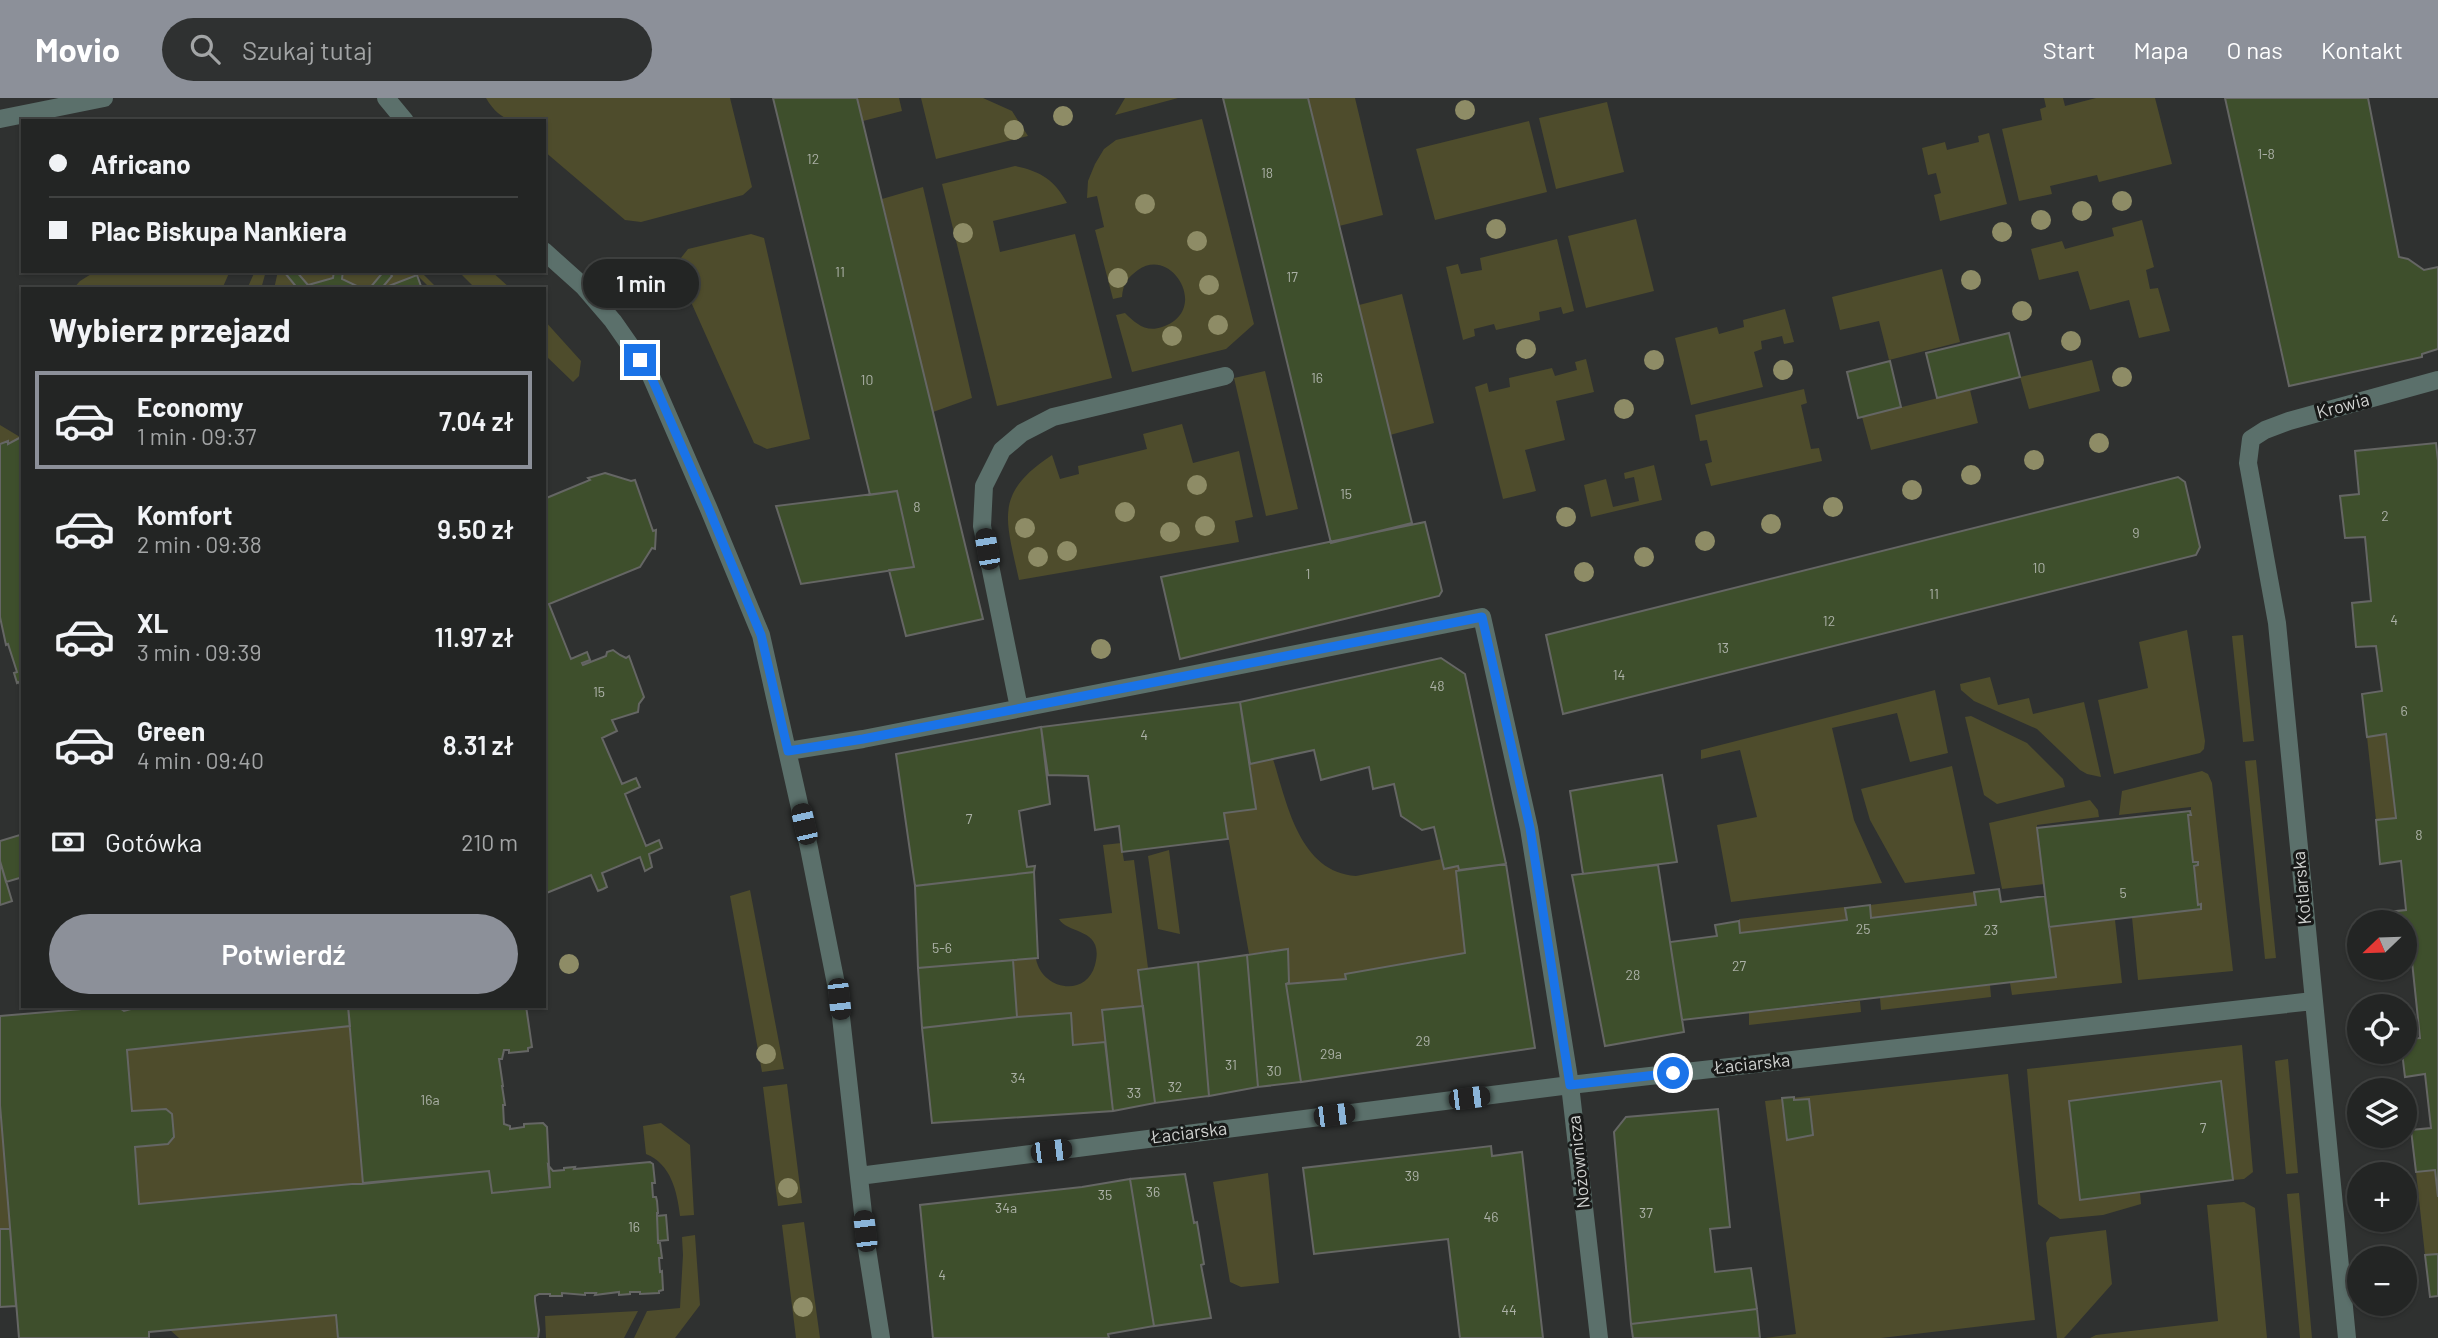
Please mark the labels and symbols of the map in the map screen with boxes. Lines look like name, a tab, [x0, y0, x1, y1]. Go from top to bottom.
house number: 1-8	[2257, 145, 2275, 162]
house number: 12	[807, 150, 819, 167]
house number: 18	[1261, 164, 1273, 181]
callout: 1 min	[582, 258, 698, 308]
house number: 11	[835, 263, 845, 280]
house number: 17	[1286, 268, 1298, 285]
route end	[624, 344, 656, 376]
house number: 16	[1311, 369, 1323, 386]
house number: 10	[861, 371, 873, 388]
street label: Krowia	[2314, 387, 2372, 423]
house number: 15	[1340, 485, 1352, 502]
house number: 8	[913, 498, 921, 515]
house number: 2	[2381, 507, 2389, 524]
house number: 9	[2132, 524, 2140, 541]
car	[974, 526, 1001, 572]
house number: 10	[2033, 559, 2045, 576]
house number: 1	[1306, 565, 1310, 582]
house number: 11	[1929, 585, 1939, 602]
house number: 4	[2390, 611, 2398, 628]
house number: 12	[1823, 612, 1835, 629]
house number: 13	[1717, 639, 1729, 656]
house number: 14	[1613, 666, 1625, 683]
house number: 48	[1429, 677, 1445, 694]
house number: 15	[593, 683, 605, 700]
house number: 6	[2400, 702, 2408, 719]
house number: 4	[1140, 726, 1148, 743]
car	[790, 801, 819, 847]
house number: 7	[966, 810, 973, 827]
house number: 8	[2415, 826, 2423, 843]
street label: Kotlarska	[2287, 851, 2315, 926]
house number: 5	[2119, 884, 2127, 901]
north arrow	[2347, 910, 2417, 980]
house number: 25	[1856, 920, 1870, 937]
house number: 23	[1984, 921, 1998, 938]
house number: 5-6	[932, 939, 952, 956]
house number: 27	[1732, 957, 1746, 974]
house number: 28	[1626, 966, 1640, 983]
car	[827, 977, 852, 1021]
house number: 29	[1416, 1032, 1430, 1049]
house number: 29a	[1320, 1045, 1342, 1062]
street label: Łaciarska	[1712, 1048, 1791, 1078]
house number: 31	[1225, 1056, 1237, 1073]
route start	[1657, 1057, 1689, 1089]
house number: 30	[1266, 1062, 1282, 1079]
house number: 34	[1011, 1069, 1025, 1086]
house number: 32	[1168, 1078, 1182, 1095]
house number: 33	[1127, 1084, 1141, 1101]
car	[1447, 1085, 1492, 1111]
house number: 16a	[420, 1091, 440, 1108]
car	[1312, 1102, 1357, 1128]
street label: Nożownicza	[1562, 1115, 1594, 1210]
street label: Łaciarska	[1149, 1116, 1228, 1148]
house number: 7	[2200, 1119, 2207, 1136]
car	[1029, 1138, 1074, 1164]
house number: 39	[1405, 1167, 1419, 1184]
house number: 36	[1146, 1183, 1160, 1200]
house number: 35	[1098, 1186, 1112, 1203]
house number: 34a	[995, 1199, 1017, 1216]
house number: 37	[1639, 1204, 1653, 1221]
house number: 46	[1484, 1208, 1498, 1225]
car	[853, 1209, 878, 1253]
house number: 16	[628, 1218, 640, 1235]
house number: 4	[938, 1266, 946, 1283]
house number: 44	[1501, 1301, 1517, 1318]

